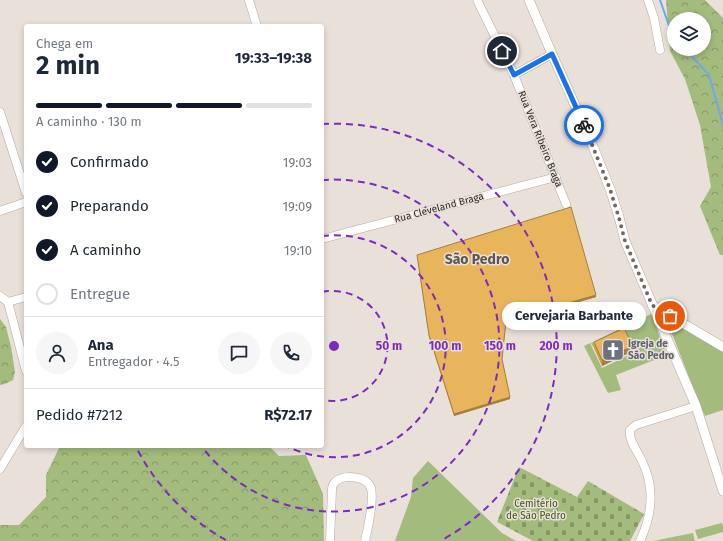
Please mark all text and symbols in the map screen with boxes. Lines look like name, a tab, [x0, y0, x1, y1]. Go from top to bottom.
map controls	[667, 12, 711, 56]
button: layers	[667, 12, 711, 56]
pin	[485, 34, 519, 68]
text: Chega em	[36, 36, 93, 51]
icon: home	[491, 40, 513, 62]
text: 19:33–19:38	[235, 49, 312, 67]
text: 2 min	[36, 50, 100, 81]
street label: Rua Vera Ribeiro Braga	[515, 89, 565, 189]
courier	[564, 105, 604, 145]
text: A caminho · 130 m	[36, 114, 142, 129]
icon: bike	[573, 114, 595, 136]
icon: check	[36, 151, 58, 173]
text: Confirmado	[70, 153, 149, 171]
text: 19:03	[283, 155, 312, 170]
street label: Rua Cleveland Braga	[393, 190, 485, 226]
icon: check	[36, 195, 58, 217]
text: Preparando	[70, 197, 149, 215]
text: 19:09	[282, 199, 312, 214]
icon: check	[36, 239, 58, 261]
text: A caminho	[70, 241, 141, 259]
text: 19:10	[284, 243, 312, 258]
district label: São Pedro	[445, 251, 509, 268]
text: Entregue	[70, 285, 130, 303]
pin	[653, 299, 687, 333]
callout: Cervejaria Barbante	[502, 302, 646, 330]
icon: bag	[659, 305, 681, 327]
text: Cervejaria Barbante	[515, 308, 633, 323]
button: person	[36, 332, 78, 374]
button: chat	[218, 332, 260, 374]
button: phone	[270, 332, 312, 374]
text: Ana	[88, 336, 114, 354]
church icon: Igreja de São Pedro	[600, 337, 626, 363]
place label: Igreja de São Pedro	[628, 338, 674, 362]
centre of rings	[327, 339, 341, 353]
text: 50 m	[376, 339, 402, 353]
text: 100 m	[429, 339, 461, 353]
text: 150 m	[484, 339, 516, 353]
text: 200 m	[539, 339, 573, 353]
text: Entregador · 4.5	[88, 354, 180, 369]
text: Pedido #7212	[36, 406, 123, 424]
text: R$72.17	[264, 406, 312, 424]
park label: Cemitério de São Pedro	[506, 498, 566, 522]

